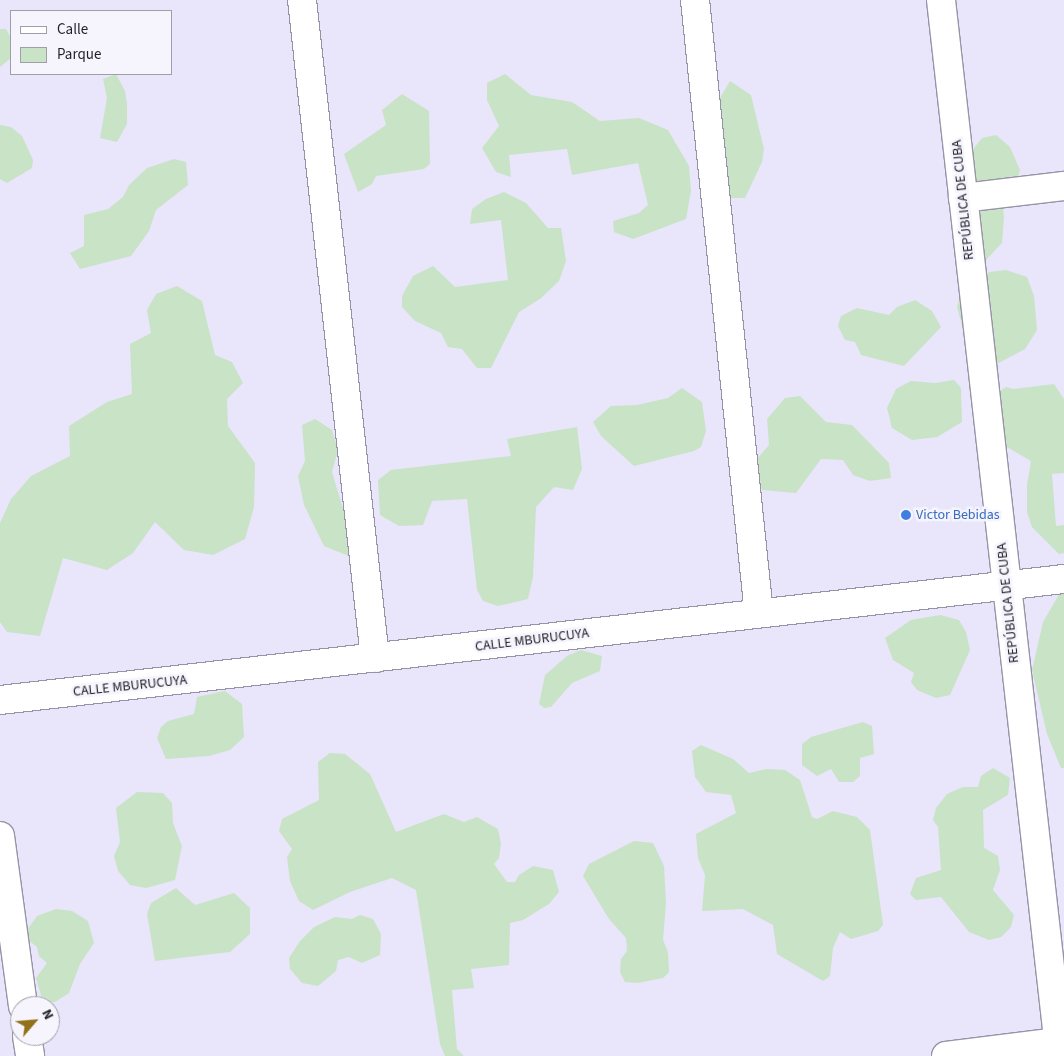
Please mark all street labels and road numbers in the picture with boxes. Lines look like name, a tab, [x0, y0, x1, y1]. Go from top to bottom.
street label: REPÚBLICA DE CUBA	[948, 139, 978, 261]
street label: REPÚBLICA DE CUBA	[993, 542, 1023, 664]
street label: CALLE MBURUCUYA	[474, 625, 590, 655]
street label: CALLE MBURUCUYA	[72, 672, 188, 700]

